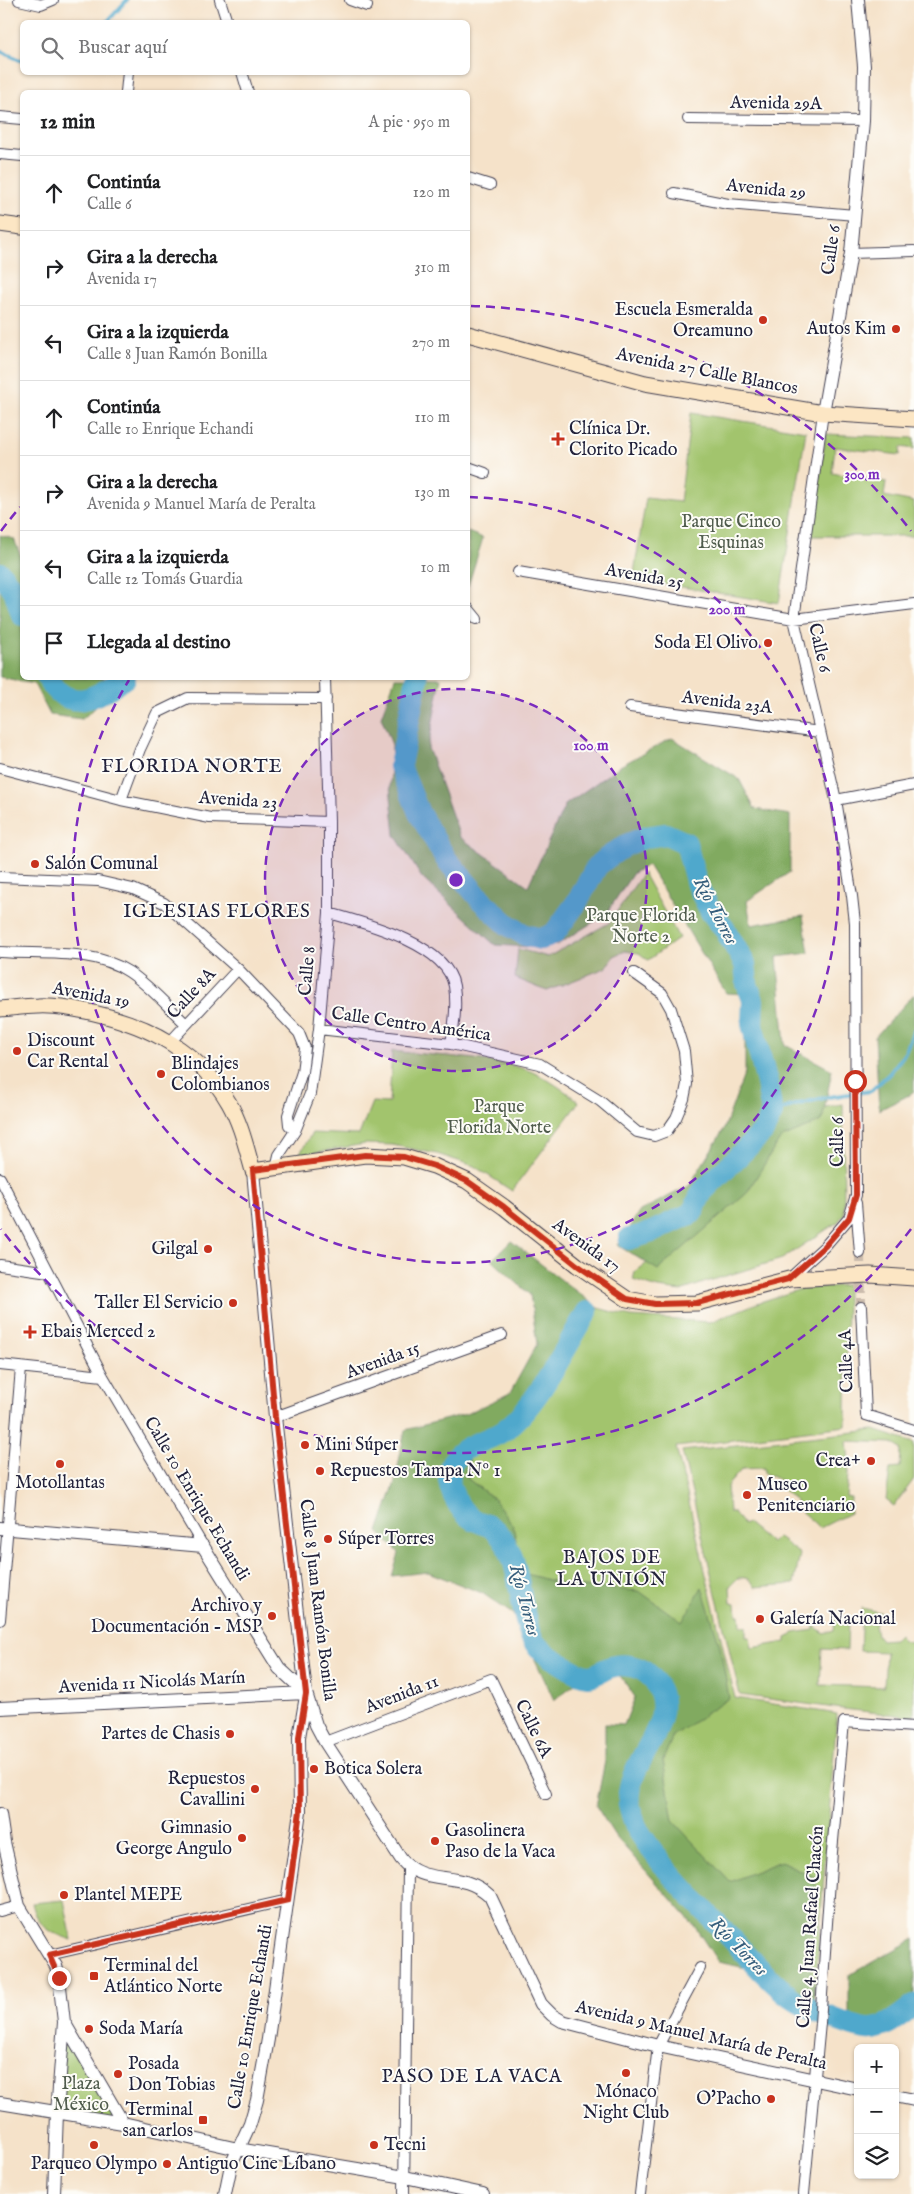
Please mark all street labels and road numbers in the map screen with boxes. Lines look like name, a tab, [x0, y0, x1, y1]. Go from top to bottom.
street label: Avenida 29A	[729, 92, 823, 116]
street label: Avenida 29	[724, 174, 807, 206]
street label: Calle 6	[817, 223, 847, 276]
street label: Avenida 27 Calle Blancos	[613, 343, 800, 401]
street label: Avenida 25	[602, 559, 685, 595]
street label: Calle 6	[802, 621, 836, 675]
street label: Avenida 23A	[679, 686, 774, 720]
street label: Avenida 23	[197, 787, 278, 815]
street label: Calle 8	[294, 945, 322, 997]
street label: Calle 8A	[163, 963, 222, 1024]
street label: Avenida 19	[49, 977, 132, 1015]
street label: Calle Centro América	[330, 1002, 492, 1048]
street label: Calle 6	[827, 1116, 850, 1167]
street label: Avenida 17	[547, 1213, 625, 1278]
street label: Calle 4A	[834, 1328, 860, 1393]
street label: Avenida 15	[342, 1337, 423, 1385]
street label: Calle 10 Enrique Echandi	[138, 1413, 254, 1585]
street label: Calle 8 Juan Ramón Bonilla	[293, 1498, 341, 1702]
street label: Avenida 11 Nicolás Marín	[57, 1667, 246, 1699]
street label: Avenida 11	[361, 1670, 442, 1720]
street label: Calle 6A	[509, 1696, 557, 1763]
street label: Calle 4 Juan Rafael Chacón	[792, 1825, 830, 2029]
street label: Calle 10 Enrique Echandi	[223, 1923, 279, 2111]
street label: Avenida 9 Manuel María de Peralta	[572, 1996, 829, 2076]

